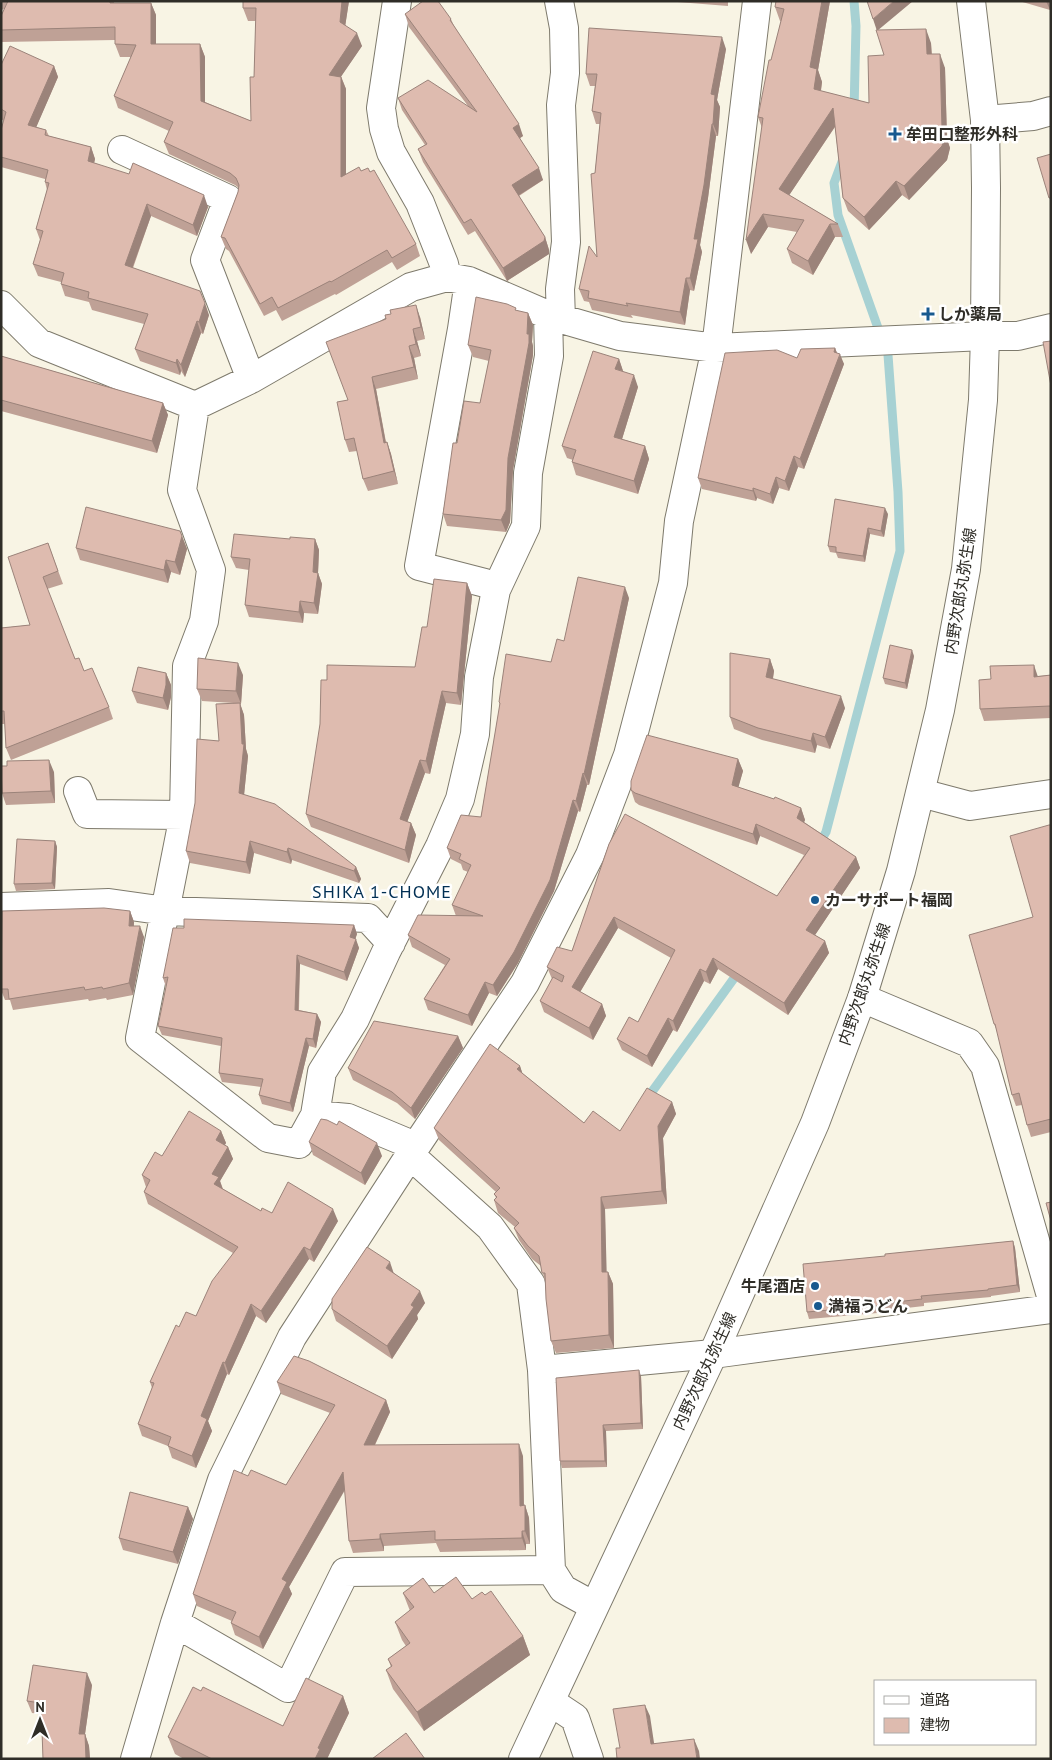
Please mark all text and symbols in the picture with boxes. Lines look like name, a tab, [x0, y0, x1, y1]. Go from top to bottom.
place label: 牟田口整形外科	[906, 124, 1018, 144]
marker: 牟田口整形外科	[888, 127, 902, 141]
place label: しか薬局	[938, 304, 1002, 324]
marker: しか薬局	[922, 308, 934, 320]
street label: 内野次郎丸弥生線	[940, 526, 980, 656]
district label: SHIKA 1-CHOME	[312, 880, 452, 903]
place label: カーサポート福岡	[825, 890, 953, 910]
marker: カーサポート福岡	[809, 894, 821, 906]
street label: 内野次郎丸弥生線	[834, 920, 894, 1048]
place label: 牛尾酒店	[741, 1276, 805, 1296]
marker: 牛尾酒店	[809, 1280, 821, 1292]
place label: 満福うどん	[828, 1296, 908, 1316]
marker: 満福うどん	[812, 1300, 824, 1312]
street label: 内野次郎丸弥生線	[668, 1309, 740, 1433]
legend	[874, 1680, 1037, 1745]
text: 道路	[920, 1690, 950, 1709]
north arrow	[15, 1695, 65, 1745]
text: N	[35, 1698, 45, 1716]
text: 建物	[920, 1715, 950, 1734]

